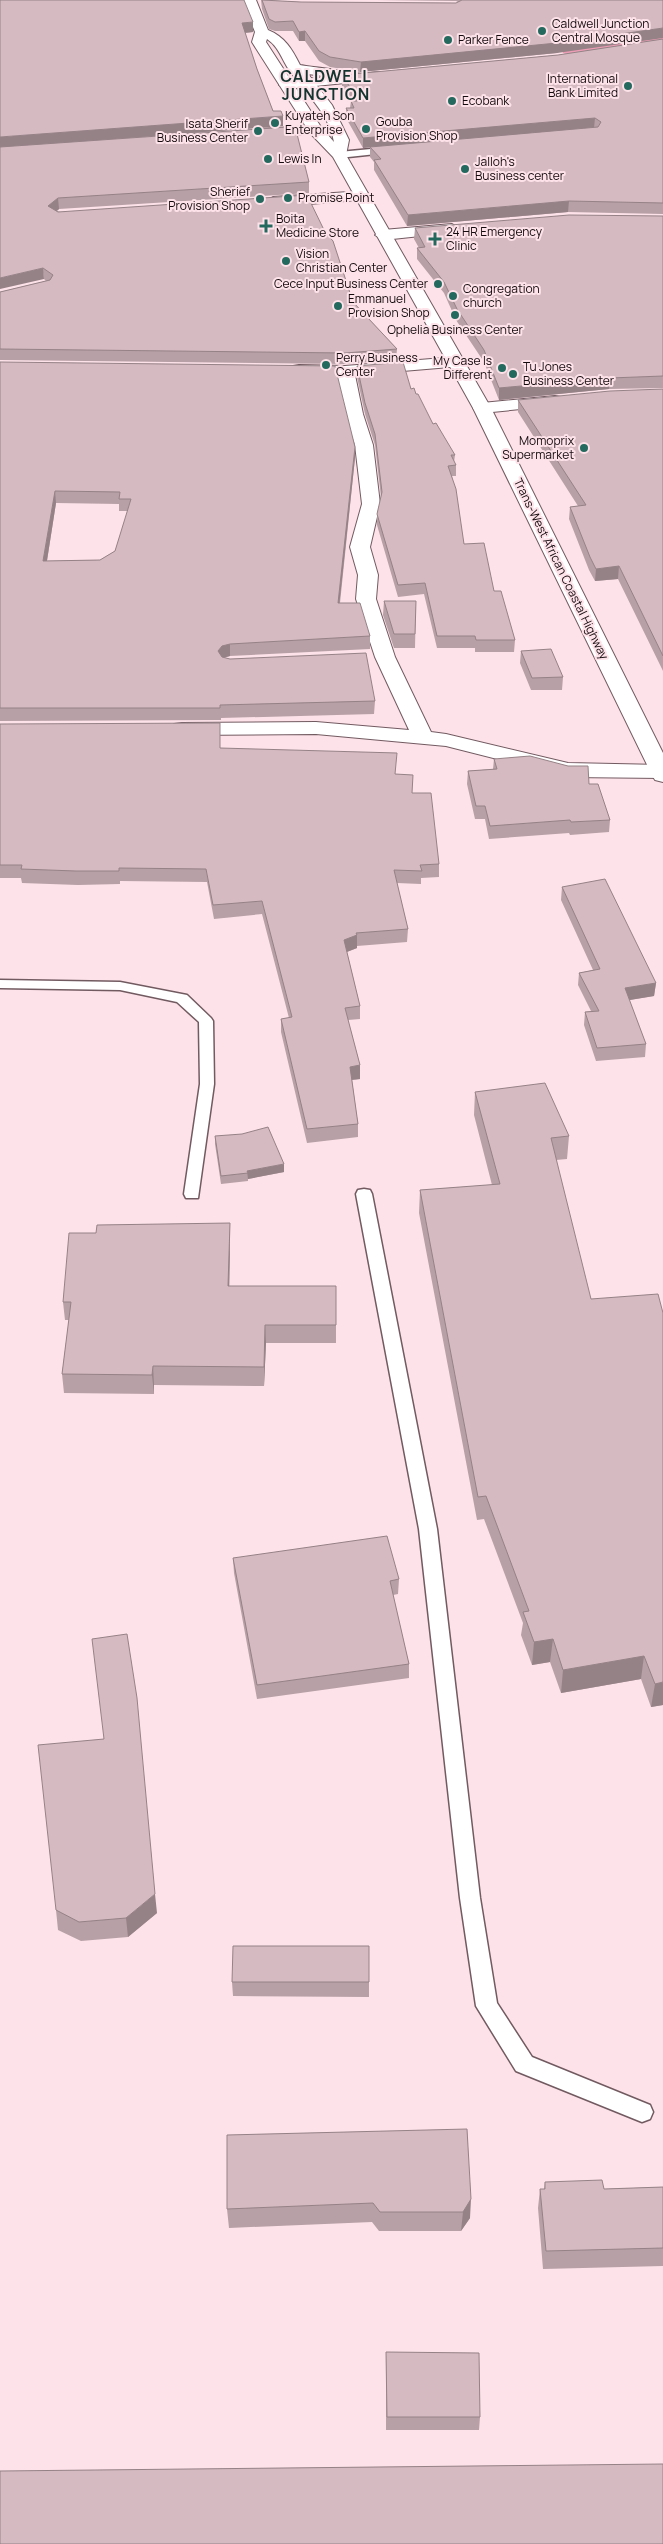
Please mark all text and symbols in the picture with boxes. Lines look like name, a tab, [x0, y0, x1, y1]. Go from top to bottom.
place label: Caldwell Junction Central Mosque	[552, 15, 649, 46]
marker: Caldwell Junction Central Mosque	[536, 25, 548, 37]
place label: Parker Fence	[458, 31, 529, 48]
marker: Parker Fence	[442, 34, 454, 46]
district label: CALDWELL JUNCTION	[280, 65, 372, 105]
place label: International Bank Limited	[547, 70, 618, 101]
marker: International Bank Limited	[622, 80, 634, 92]
place label: Ecobank	[462, 92, 510, 109]
marker: Ecobank	[446, 95, 458, 107]
place label: Kuyateh Son Enterprise	[285, 107, 354, 138]
place label: Gouba Provision Shop	[376, 113, 458, 144]
place label: Isata Sherif Business Center	[157, 115, 249, 146]
marker: Kuyateh Son Enterprise	[269, 117, 281, 129]
marker: Gouba Provision Shop	[360, 123, 372, 135]
marker: Isata Sherif Business Center	[252, 125, 264, 137]
place label: Lewis In	[278, 150, 322, 167]
marker: Lewis In	[262, 153, 274, 165]
place label: Jalloh's Business center	[475, 153, 565, 184]
marker: Jalloh's Business center	[459, 163, 471, 175]
place label: Sherief Provision Shop	[168, 183, 251, 214]
place label: Promise Point	[298, 189, 374, 206]
marker: Promise Point	[282, 192, 294, 204]
marker: Sherief Provision Shop	[254, 193, 266, 205]
place label: Boita Medicine Store	[276, 210, 359, 241]
marker: Boita Medicine Store	[260, 220, 272, 232]
place label: 24 HR Emergency Clinic	[446, 223, 543, 254]
marker: 24 HR Emergency Clinic	[428, 232, 442, 246]
place label: Vision Christian Center	[296, 245, 388, 276]
marker: Vision Christian Center	[280, 255, 292, 267]
place label: Cece Input Business Center	[274, 275, 429, 292]
marker: Cece Input Business Center	[432, 278, 444, 290]
place label: Congregation church	[463, 280, 540, 311]
place label: Emmanuel Provision Shop	[348, 290, 430, 321]
marker: Congregation church	[447, 290, 459, 302]
marker: Emmanuel Provision Shop	[332, 300, 344, 312]
marker: Ophelia Business Center	[449, 309, 461, 321]
place label: Ophelia Business Center	[387, 321, 524, 338]
place label: Perry Business Center	[336, 349, 418, 380]
place label: My Case Is Different	[433, 352, 492, 383]
place label: Tu Jones Business Center	[523, 358, 615, 389]
marker: Perry Business Center	[320, 359, 332, 371]
marker: My Case Is Different	[496, 362, 508, 374]
marker: Tu Jones Business Center	[507, 368, 519, 380]
place label: Momoprix Supermarket	[502, 432, 575, 463]
marker: Momoprix Supermarket	[578, 442, 590, 454]
street label: Trans-West African Coastal Highway	[510, 475, 613, 663]

